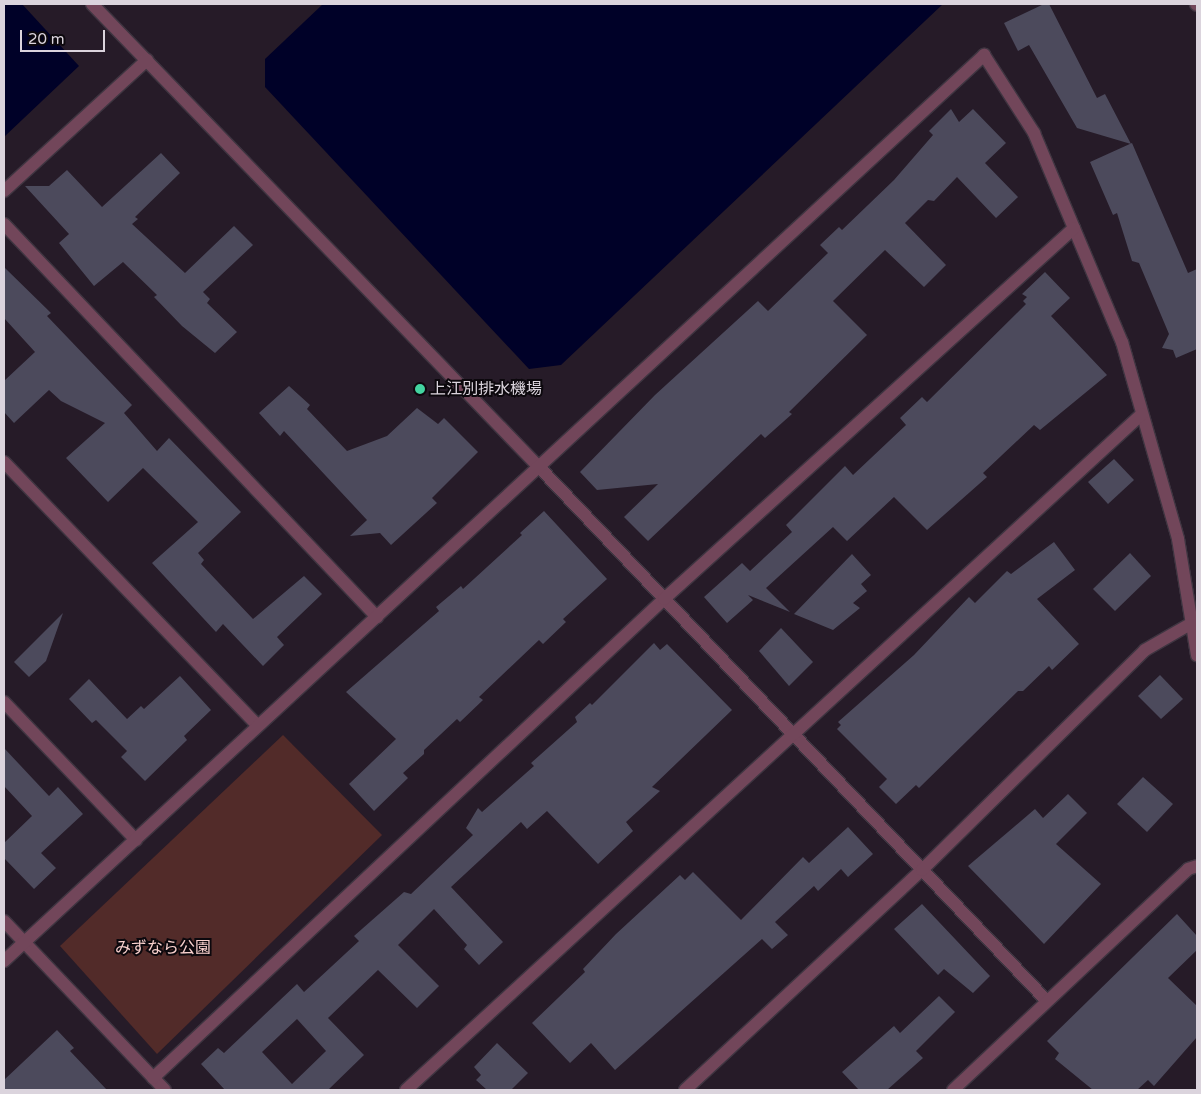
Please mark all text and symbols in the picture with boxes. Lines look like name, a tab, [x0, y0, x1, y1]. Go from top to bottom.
scale bar	[22, 20, 108, 52]
text: 20 m	[28, 30, 65, 48]
place label: 上江別排水機場	[430, 379, 542, 399]
marker: 上江別排水機場	[414, 383, 426, 395]
park label: みずなら公園	[115, 938, 211, 958]

